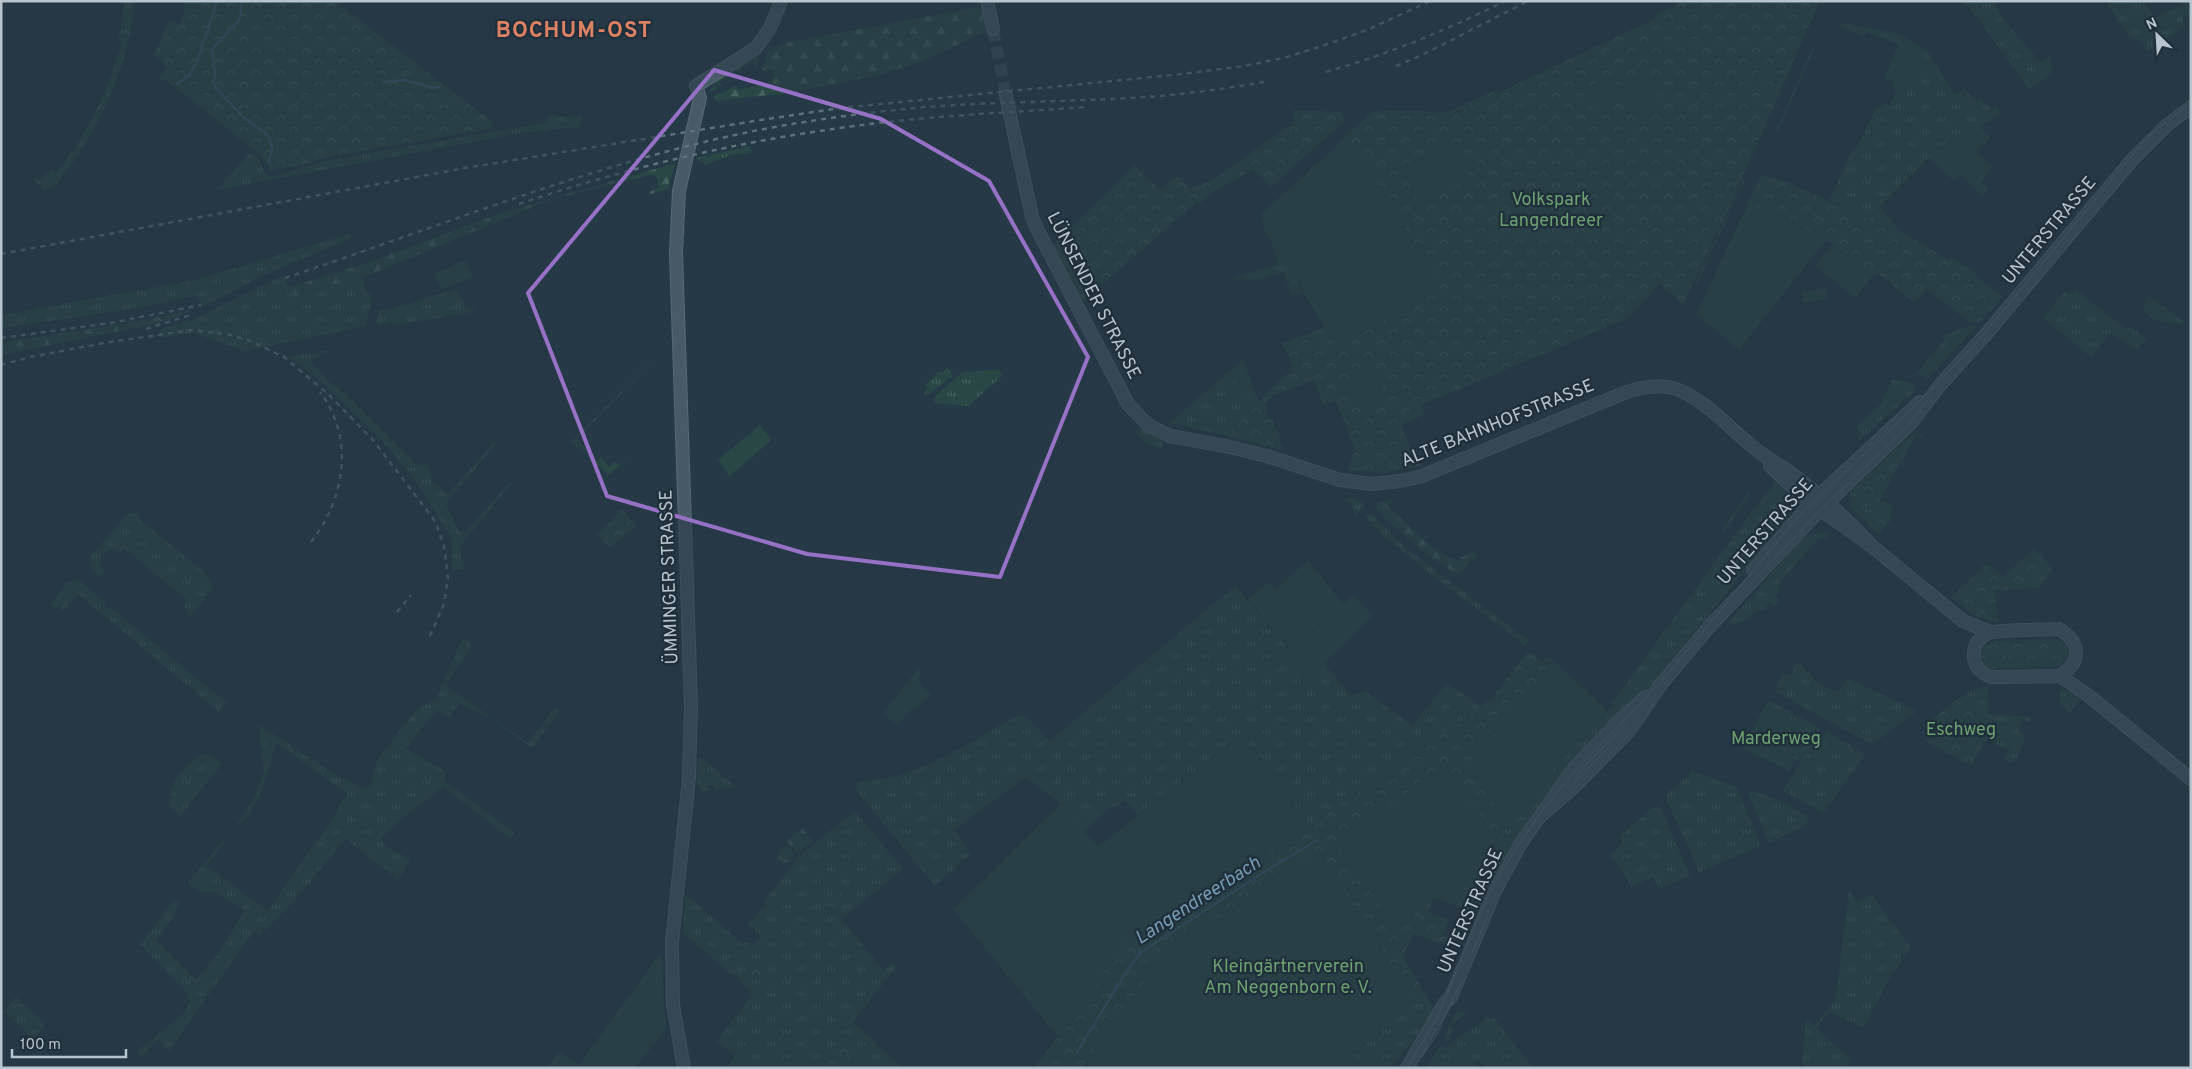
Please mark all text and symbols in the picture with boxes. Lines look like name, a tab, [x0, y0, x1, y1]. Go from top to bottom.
north arrow	[2132, 10, 2182, 60]
text: N	[2144, 15, 2160, 34]
district label: BOCHUM-OST	[496, 18, 652, 45]
street label: UNTERSTRASSE	[1998, 172, 2102, 290]
park label: Volkspark Langendreer	[1499, 189, 1603, 233]
street label: LÜNSENDER STRASSE	[1041, 208, 1147, 384]
street label: ALTE BAHNHOFSTRASSE	[1398, 375, 1598, 473]
street label: UNTERSTRASSE	[1713, 474, 1819, 590]
street label: ÜMMINGER STRASSE	[653, 489, 685, 665]
park label: Eschweg	[1926, 719, 1996, 742]
park label: Marderweg	[1731, 728, 1821, 751]
street label: UNTERSTRASSE	[1433, 845, 1509, 977]
water label: Langendreerbach	[1131, 851, 1266, 951]
park label: Kleingärtnerverein Am Neggenborn e. V.	[1204, 956, 1372, 1000]
scale bar	[12, 1026, 126, 1058]
text: 100 m	[20, 1036, 61, 1055]

